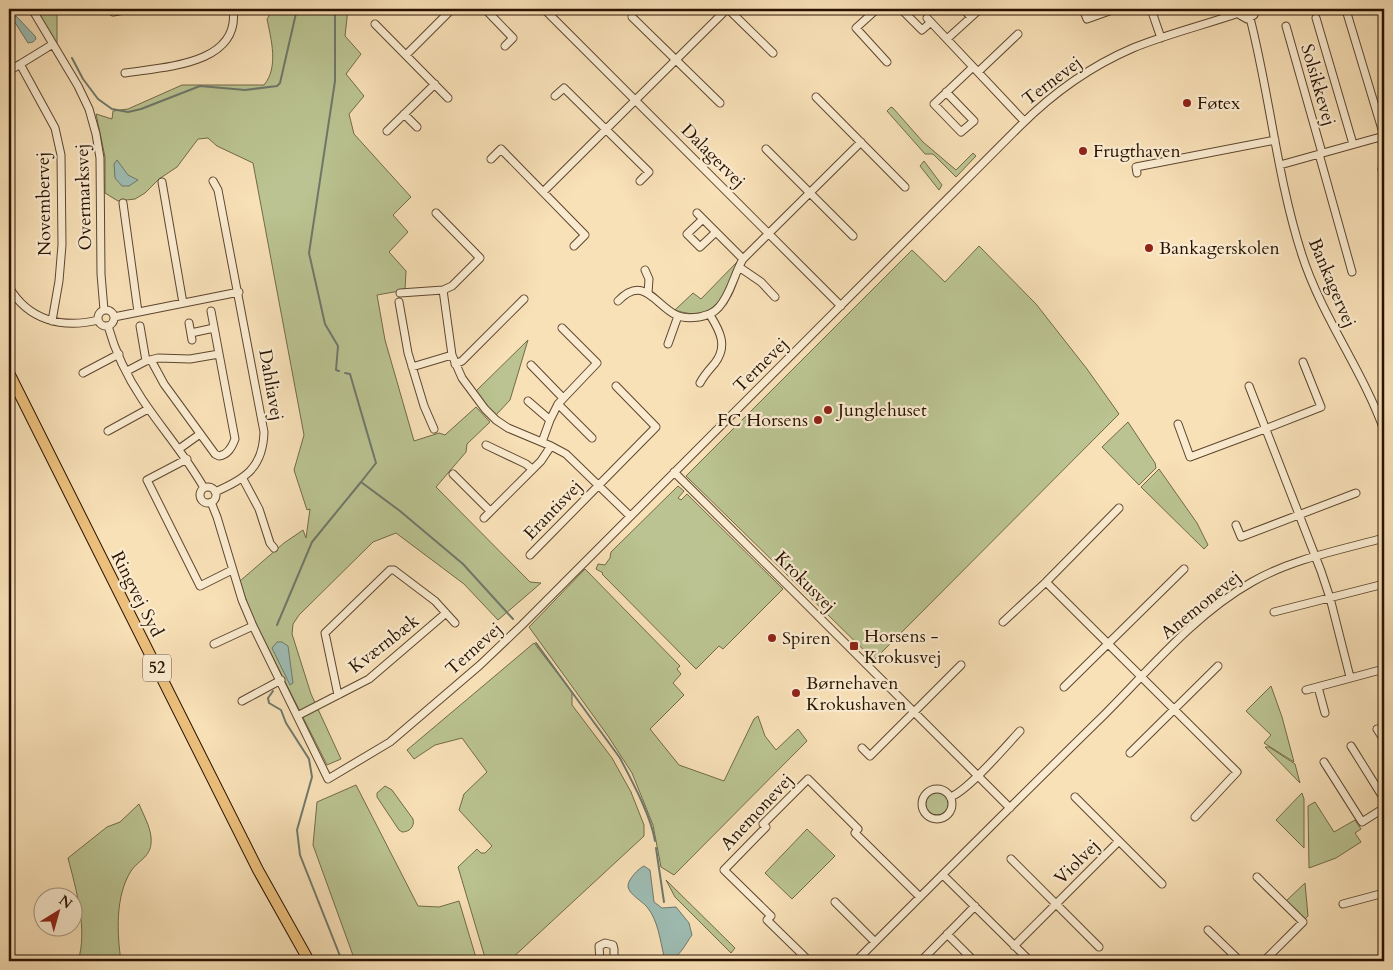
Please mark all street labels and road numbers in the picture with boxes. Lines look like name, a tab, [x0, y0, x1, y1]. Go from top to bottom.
street label: Solsikkevej	[1294, 41, 1342, 129]
street label: Ternevej	[1017, 50, 1087, 112]
street label: Dalagervej	[675, 118, 751, 194]
street label: Overmarksvej	[70, 143, 98, 251]
street label: Novembervej	[31, 152, 57, 256]
street label: Bankagervej	[1302, 234, 1362, 332]
street label: Ternevej	[728, 332, 794, 398]
street label: Dahliavej	[252, 347, 290, 423]
street label: Erantisvej	[518, 474, 588, 546]
street label: Krokusvej	[769, 546, 841, 618]
street label: Ringvej Syd	[105, 547, 169, 642]
street label: Anemonevej	[1155, 565, 1247, 645]
street label: Kværnbæk	[344, 608, 425, 679]
street label: Ternevej	[440, 617, 508, 681]
road number: 52	[143, 654, 171, 681]
street label: Anemonevej	[715, 768, 799, 856]
street label: Violvej	[1049, 834, 1105, 890]

